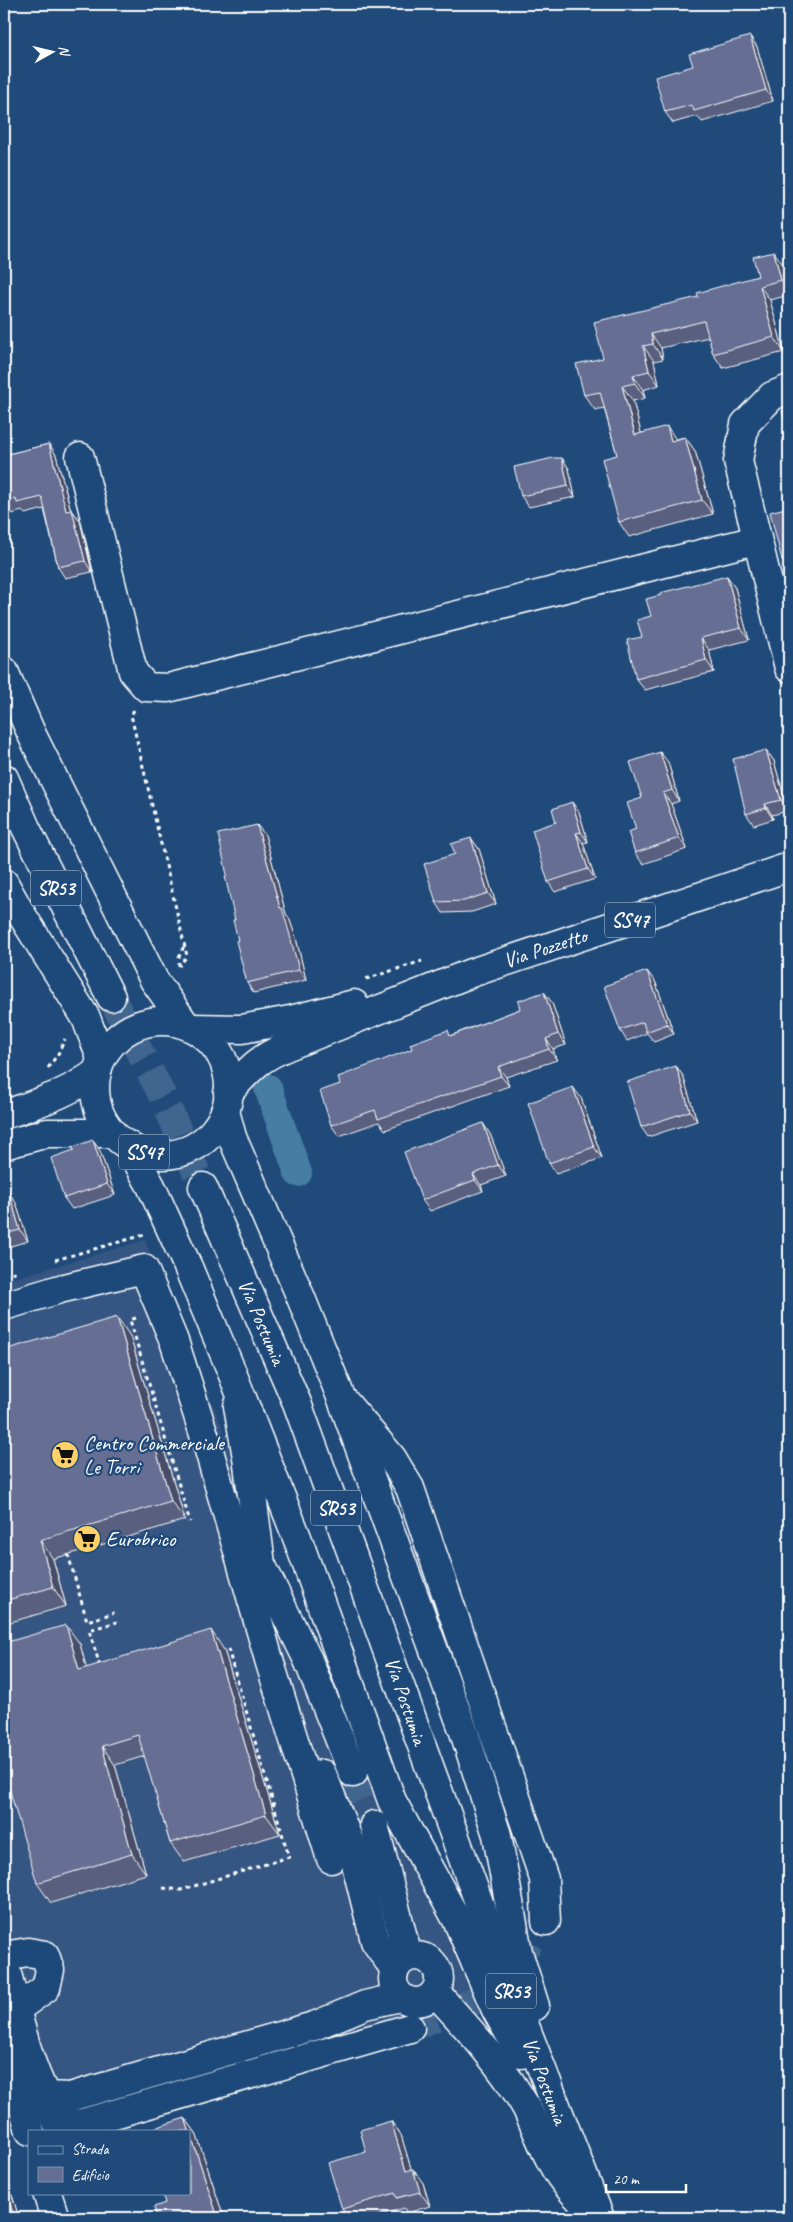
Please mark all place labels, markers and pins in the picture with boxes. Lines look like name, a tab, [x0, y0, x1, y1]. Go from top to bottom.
place label: Centro Commerciale Le Torri	[84, 1430, 226, 1480]
supermarket icon: Centro Commerciale Le Torri	[50, 1440, 80, 1470]
supermarket icon: Eurobrico	[72, 1524, 102, 1554]
place label: Eurobrico	[106, 1526, 177, 1552]

